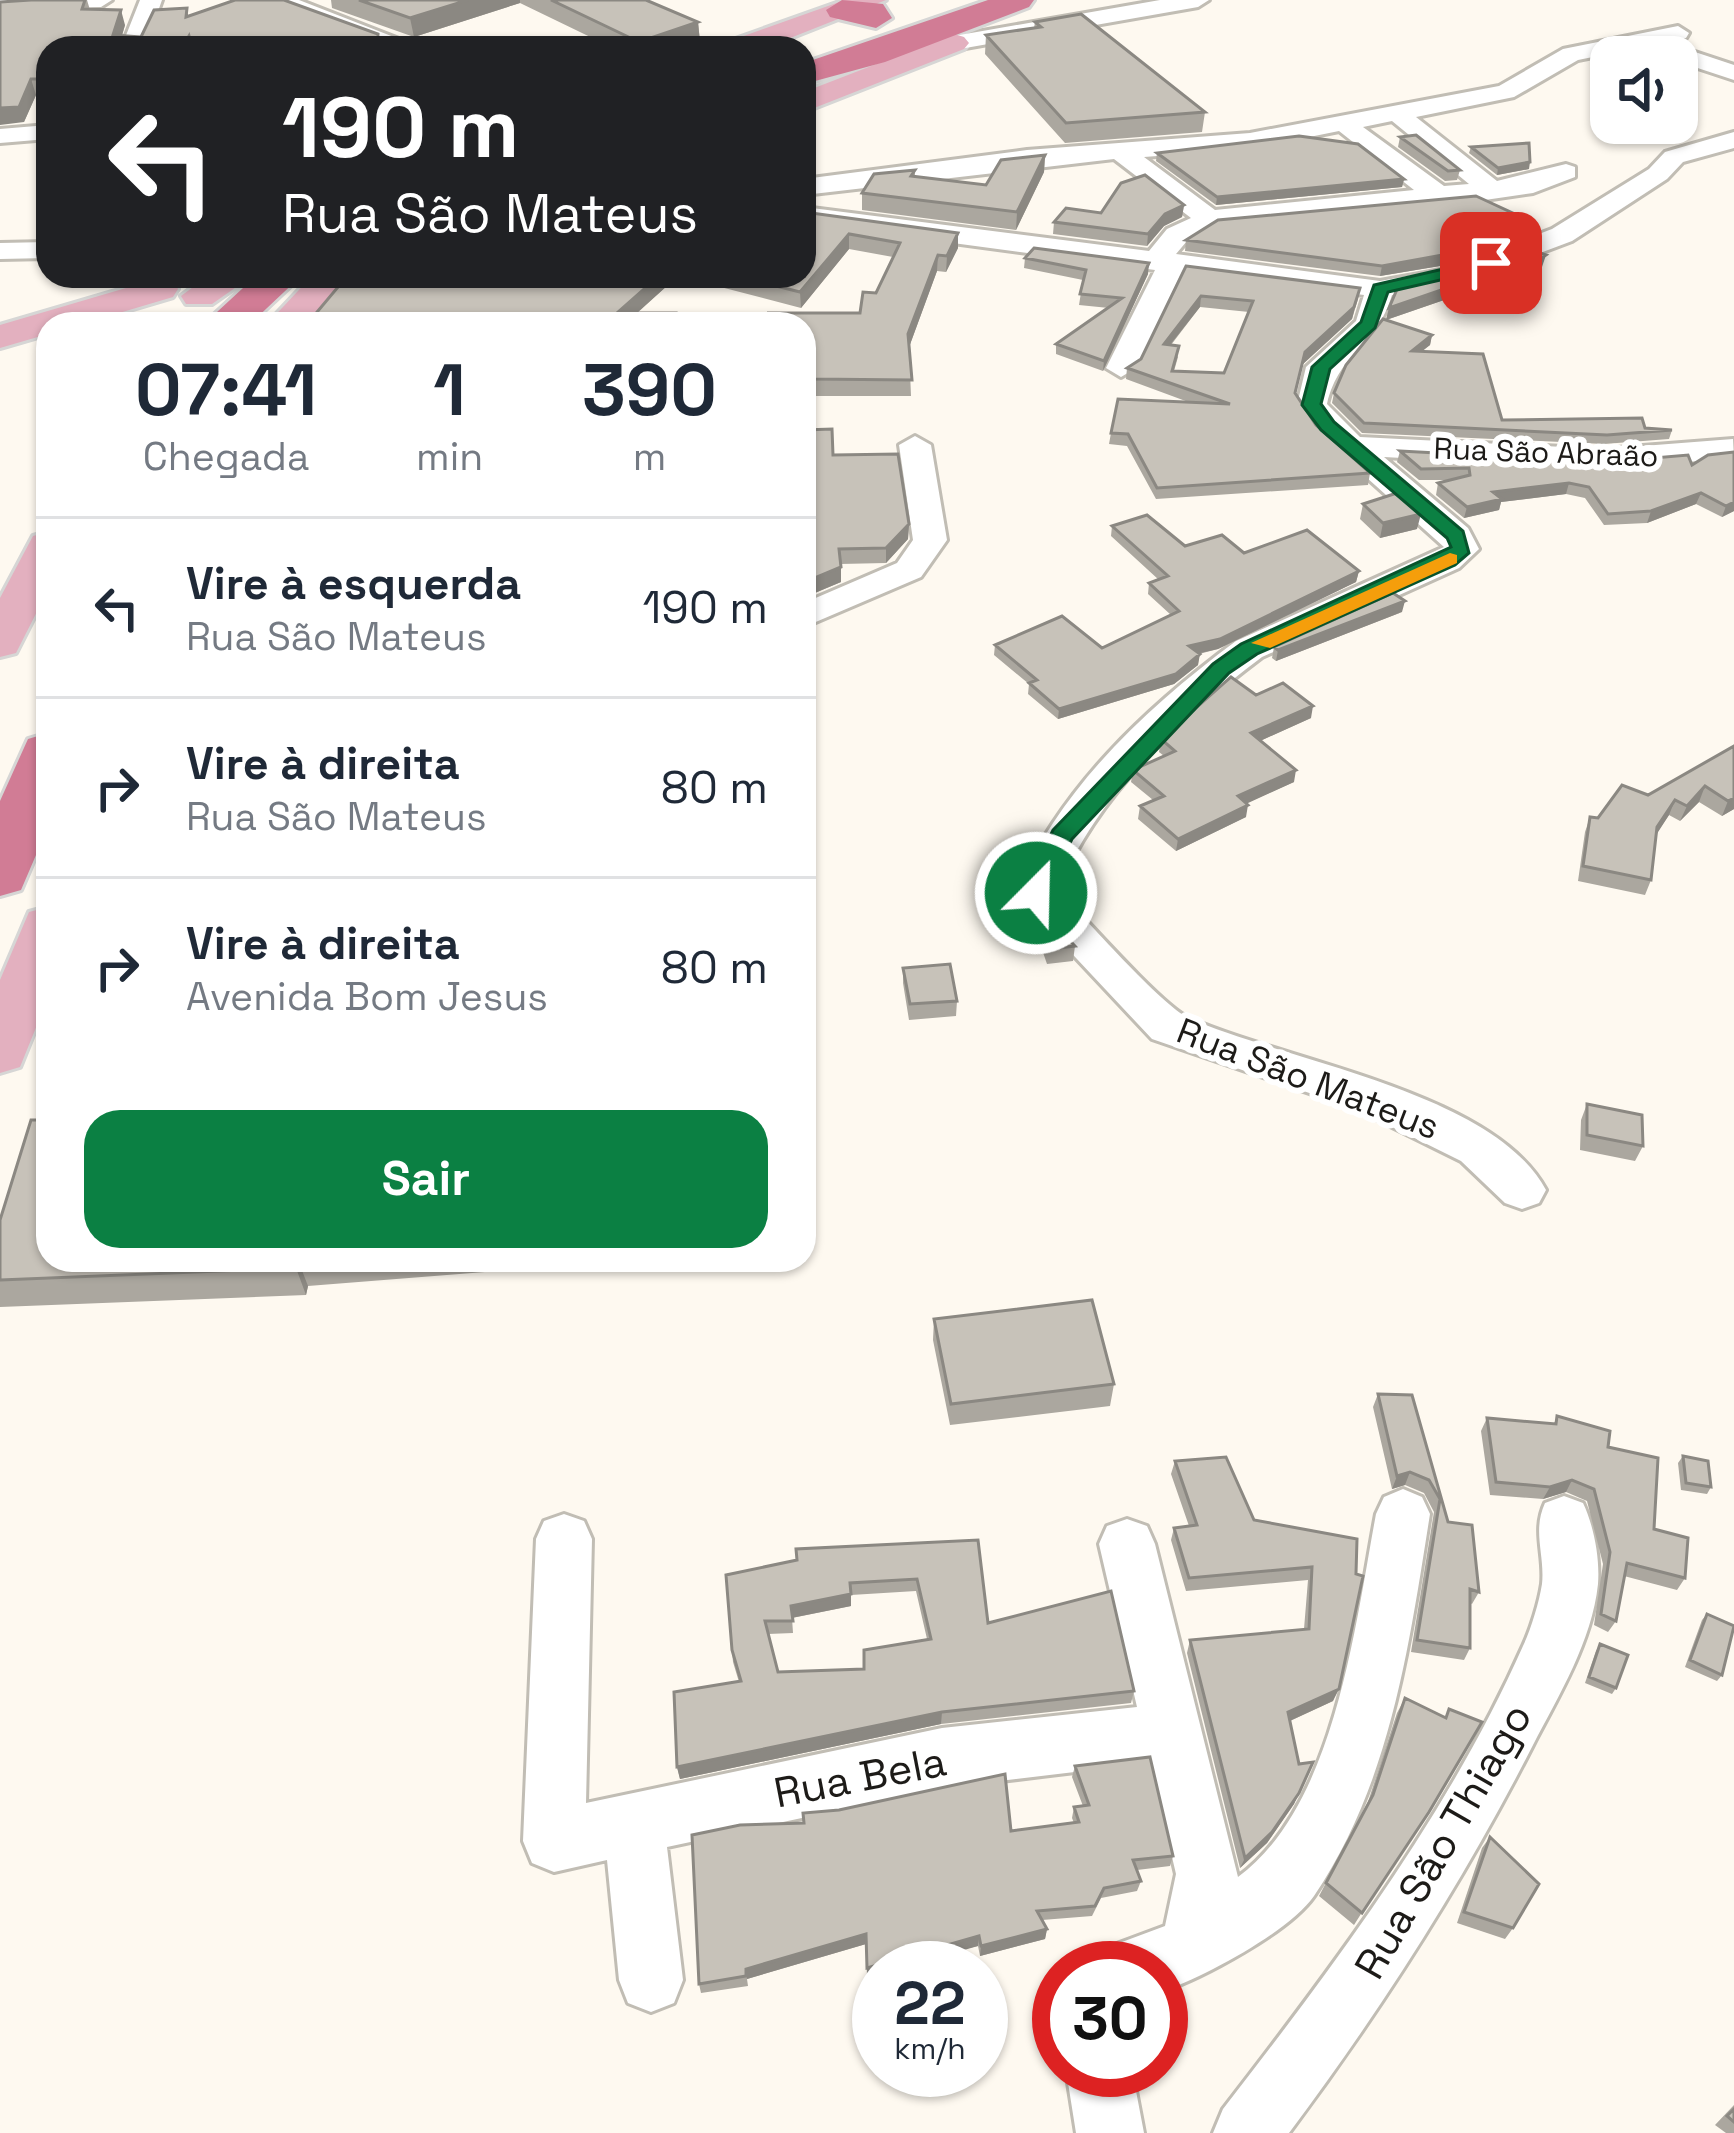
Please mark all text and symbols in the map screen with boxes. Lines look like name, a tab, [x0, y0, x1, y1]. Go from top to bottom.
map controls	[1590, 36, 1698, 144]
button: sound	[1590, 36, 1698, 144]
text: 190 m	[282, 74, 519, 182]
icon: left	[84, 84, 240, 240]
text: Rua São Mateus	[282, 179, 698, 248]
pin	[1440, 212, 1542, 314]
icon: arrive	[1458, 230, 1524, 296]
text: 07:41	[135, 344, 317, 436]
text: 1	[433, 344, 466, 436]
text: 390	[582, 344, 717, 436]
street label: Rua São Abraão	[1433, 429, 1659, 475]
text: Chegada	[143, 432, 309, 481]
text: min	[416, 432, 483, 481]
text: m	[633, 432, 666, 481]
text: Vire à esquerda	[186, 555, 521, 612]
icon: left	[84, 575, 150, 641]
text: 190 m	[643, 579, 768, 636]
text: Rua São Mateus	[186, 612, 487, 661]
text: Vire à direita	[186, 735, 460, 792]
icon: right	[84, 755, 150, 821]
text: 80 m	[661, 759, 768, 816]
text: Rua São Mateus	[186, 792, 487, 841]
position arrow	[973, 830, 1099, 956]
text: Vire à direita	[186, 915, 460, 972]
icon: right	[84, 935, 150, 1001]
text: 80 m	[661, 939, 768, 996]
text: Avenida Bom Jesus	[186, 972, 548, 1021]
street label: Rua São Mateus	[1170, 1008, 1446, 1150]
button: Sair	[84, 1110, 768, 1248]
street label: Rua São Thiago	[1343, 1694, 1543, 1988]
street label: Rua Bela	[769, 1734, 951, 1820]
speed limit sign: 30	[1032, 1941, 1188, 2097]
text: 22	[894, 1965, 966, 2042]
text: km/h	[894, 2029, 966, 2068]

